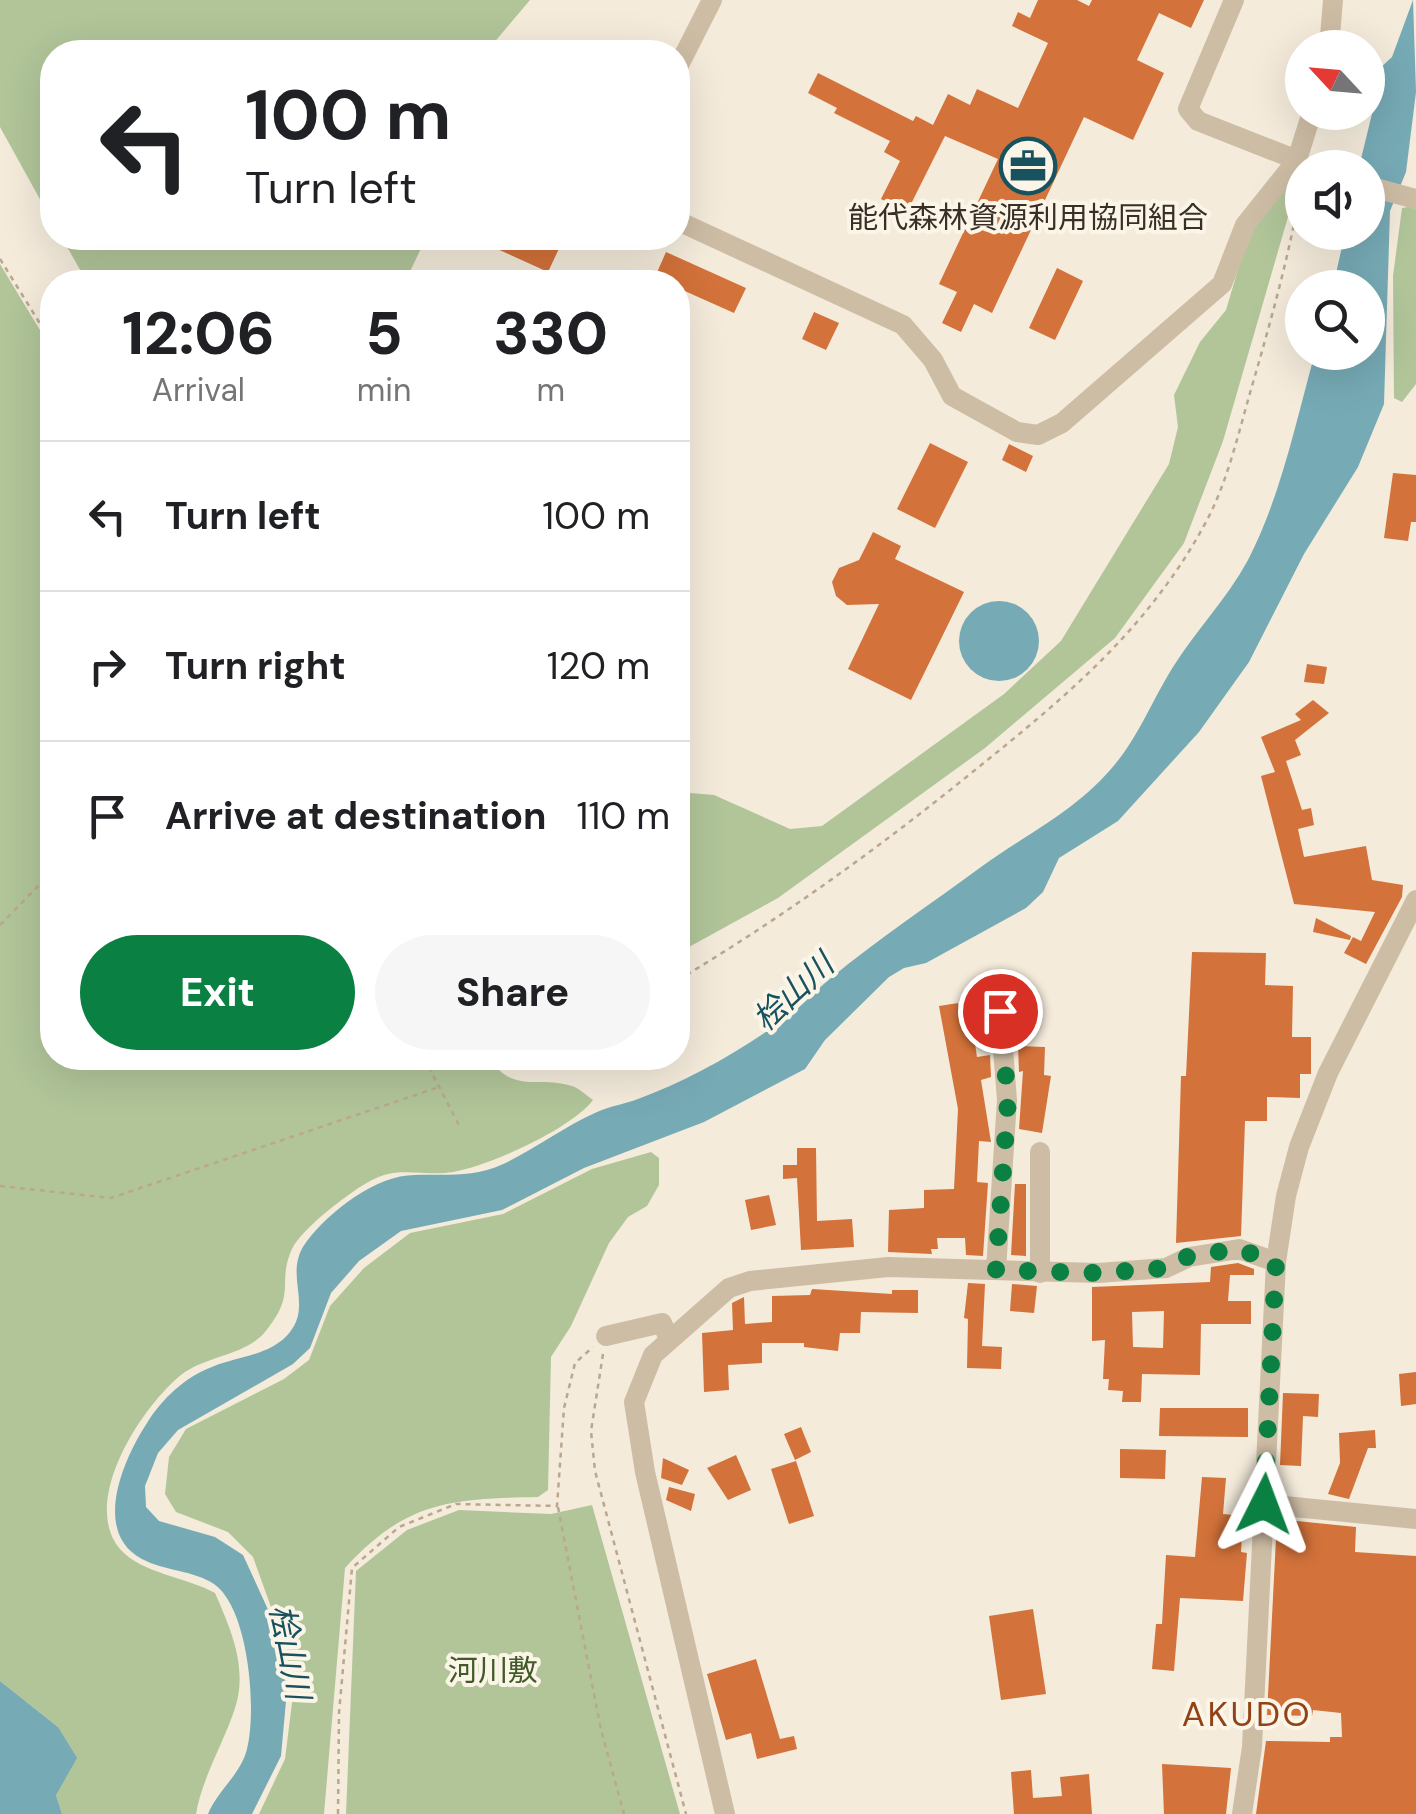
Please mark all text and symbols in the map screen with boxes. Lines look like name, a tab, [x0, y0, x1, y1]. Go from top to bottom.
north arrow	[1285, 30, 1385, 130]
map controls	[1285, 30, 1385, 370]
text: 100 m	[245, 70, 451, 161]
icon: left	[80, 80, 210, 210]
office icon: 能代森林資源利用協同組合	[998, 136, 1058, 196]
button: sound	[1285, 150, 1385, 250]
text: Turn left	[245, 158, 417, 217]
place label: 能代森林資源利用協同組合	[848, 198, 1208, 237]
button: search	[1285, 270, 1385, 370]
text: 12:06	[122, 294, 275, 373]
text: 5	[365, 294, 403, 373]
text: 330	[493, 294, 608, 373]
text: Arrival	[152, 369, 245, 411]
text: min	[357, 369, 411, 411]
text: m	[536, 369, 565, 411]
icon: left	[80, 489, 135, 544]
text: Turn left	[165, 491, 321, 541]
text: 100 m	[542, 491, 650, 541]
icon: right	[80, 639, 135, 694]
text: Turn right	[165, 641, 346, 691]
text: 120 m	[547, 641, 650, 691]
icon: arrive	[80, 789, 135, 844]
text: Arrive at destination	[165, 791, 547, 841]
text: 110 m	[577, 791, 670, 841]
button: Exit	[80, 935, 355, 1050]
button: Share	[375, 935, 650, 1050]
water label: 桧山川	[744, 942, 845, 1040]
pin	[958, 969, 1043, 1054]
icon: arrive	[973, 984, 1028, 1039]
position arrow	[1212, 1452, 1316, 1556]
water label: 桧山川	[260, 1601, 320, 1706]
park label: 河川敷	[448, 1651, 538, 1690]
district label: AKUDO	[1182, 1691, 1312, 1737]

